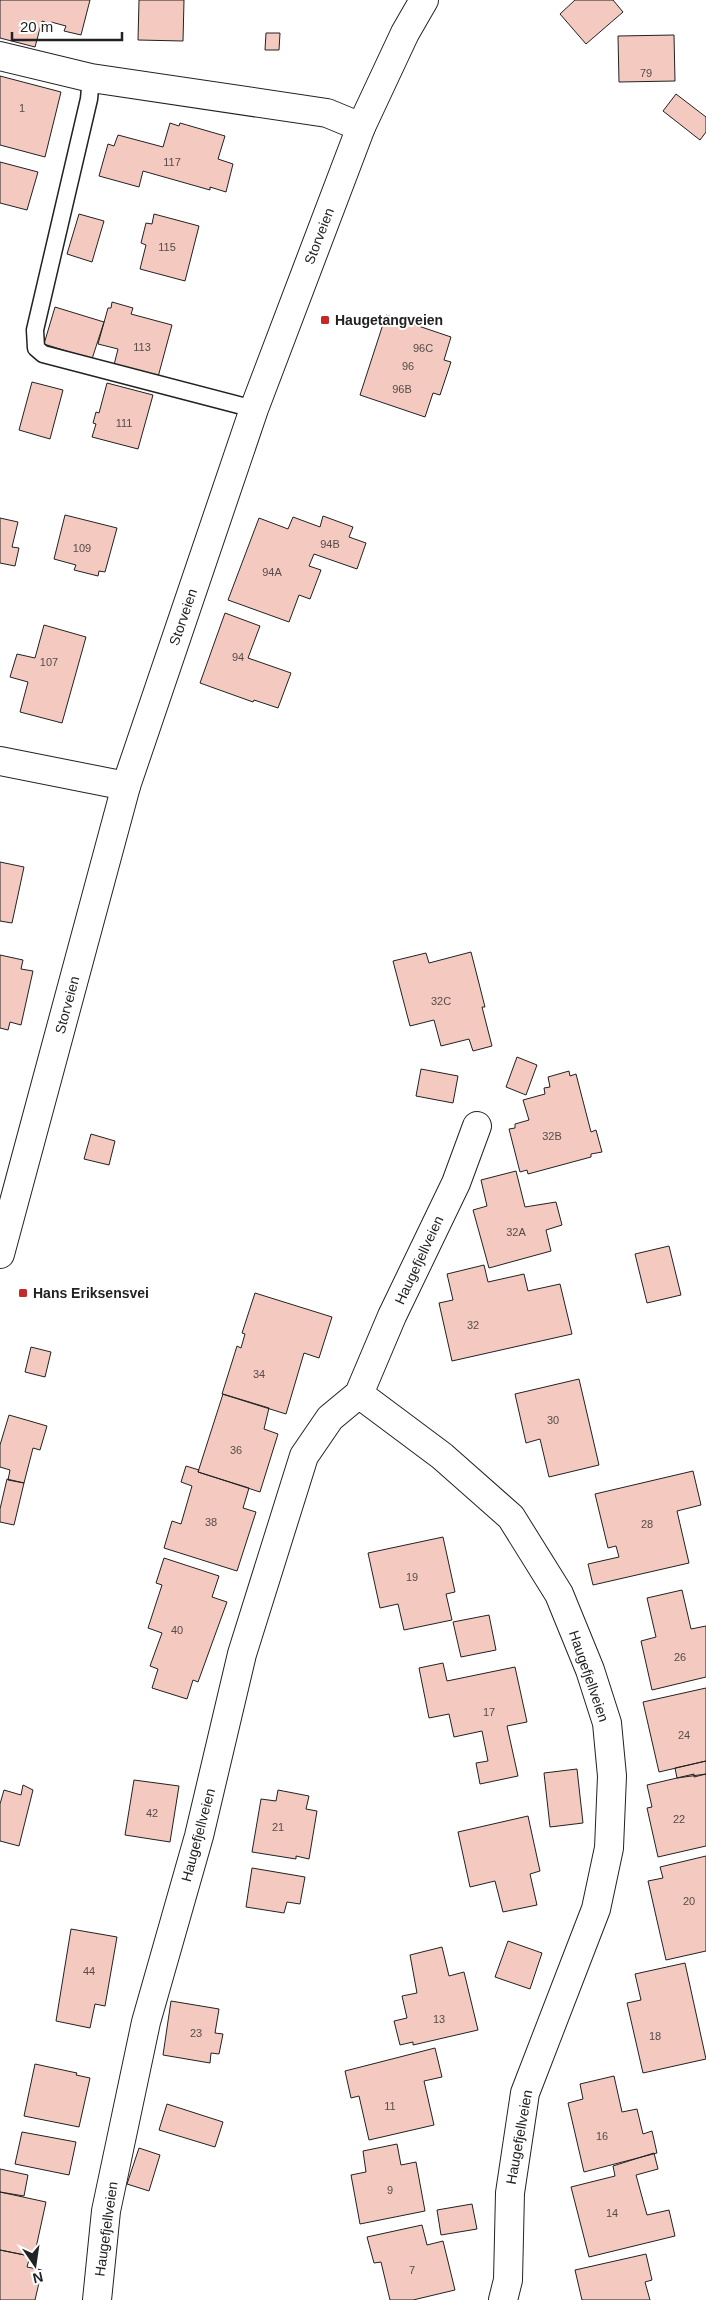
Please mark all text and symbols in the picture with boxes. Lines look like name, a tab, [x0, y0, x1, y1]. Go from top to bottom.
scale bar	[12, 10, 122, 42]
text: 20 m	[20, 18, 53, 35]
house number: 79	[640, 67, 652, 79]
house number: 1	[19, 102, 25, 114]
house number: 117	[163, 156, 181, 168]
street label: Storveien	[301, 206, 337, 266]
house number: 115	[158, 241, 176, 253]
place label: Haugetangveien	[335, 312, 443, 328]
marker: Haugetangveien	[319, 314, 331, 326]
house number: 113	[133, 341, 151, 353]
house number: 96C	[413, 342, 433, 354]
house number: 96	[402, 360, 414, 372]
house number: 96B	[392, 383, 412, 395]
house number: 111	[116, 417, 132, 429]
house number: 94B	[320, 538, 340, 550]
house number: 109	[73, 542, 91, 554]
house number: 94A	[262, 566, 282, 578]
street label: Storveien	[166, 586, 200, 648]
house number: 94	[232, 651, 244, 663]
house number: 107	[40, 656, 58, 668]
street label: Storveien	[52, 974, 82, 1036]
house number: 32C	[431, 995, 451, 1007]
house number: 32B	[542, 1130, 562, 1142]
street label: Haugefjellveien	[392, 1213, 446, 1307]
house number: 32A	[506, 1226, 526, 1238]
place label: Hans Eriksensvei	[33, 1285, 149, 1301]
marker: Hans Eriksensvei	[17, 1287, 29, 1299]
house number: 32	[467, 1319, 479, 1331]
house number: 34	[253, 1368, 265, 1380]
house number: 30	[547, 1414, 559, 1426]
house number: 36	[230, 1444, 242, 1456]
house number: 38	[205, 1516, 217, 1528]
house number: 28	[641, 1518, 653, 1530]
house number: 19	[406, 1571, 418, 1583]
house number: 40	[171, 1624, 183, 1636]
street label: Haugefjellveien	[566, 1628, 612, 1724]
house number: 26	[674, 1651, 686, 1663]
house number: 17	[483, 1706, 495, 1718]
house number: 24	[678, 1729, 690, 1741]
street label: Haugefjellveien	[178, 1787, 218, 1883]
house number: 42	[146, 1807, 158, 1819]
house number: 22	[673, 1813, 685, 1825]
house number: 21	[272, 1821, 284, 1833]
house number: 20	[683, 1895, 695, 1907]
house number: 44	[83, 1965, 95, 1977]
house number: 13	[433, 2013, 445, 2025]
house number: 23	[190, 2027, 202, 2039]
house number: 18	[649, 2030, 661, 2042]
street label: Haugefjellveien	[503, 2088, 535, 2186]
house number: 11	[384, 2100, 396, 2112]
house number: 16	[596, 2130, 608, 2142]
street label: Haugefjellveien	[91, 2180, 121, 2278]
house number: 9	[387, 2184, 393, 2196]
house number: 14	[606, 2207, 618, 2219]
north arrow	[10, 2240, 60, 2290]
house number: 7	[409, 2264, 415, 2276]
text: N	[31, 2269, 45, 2287]

